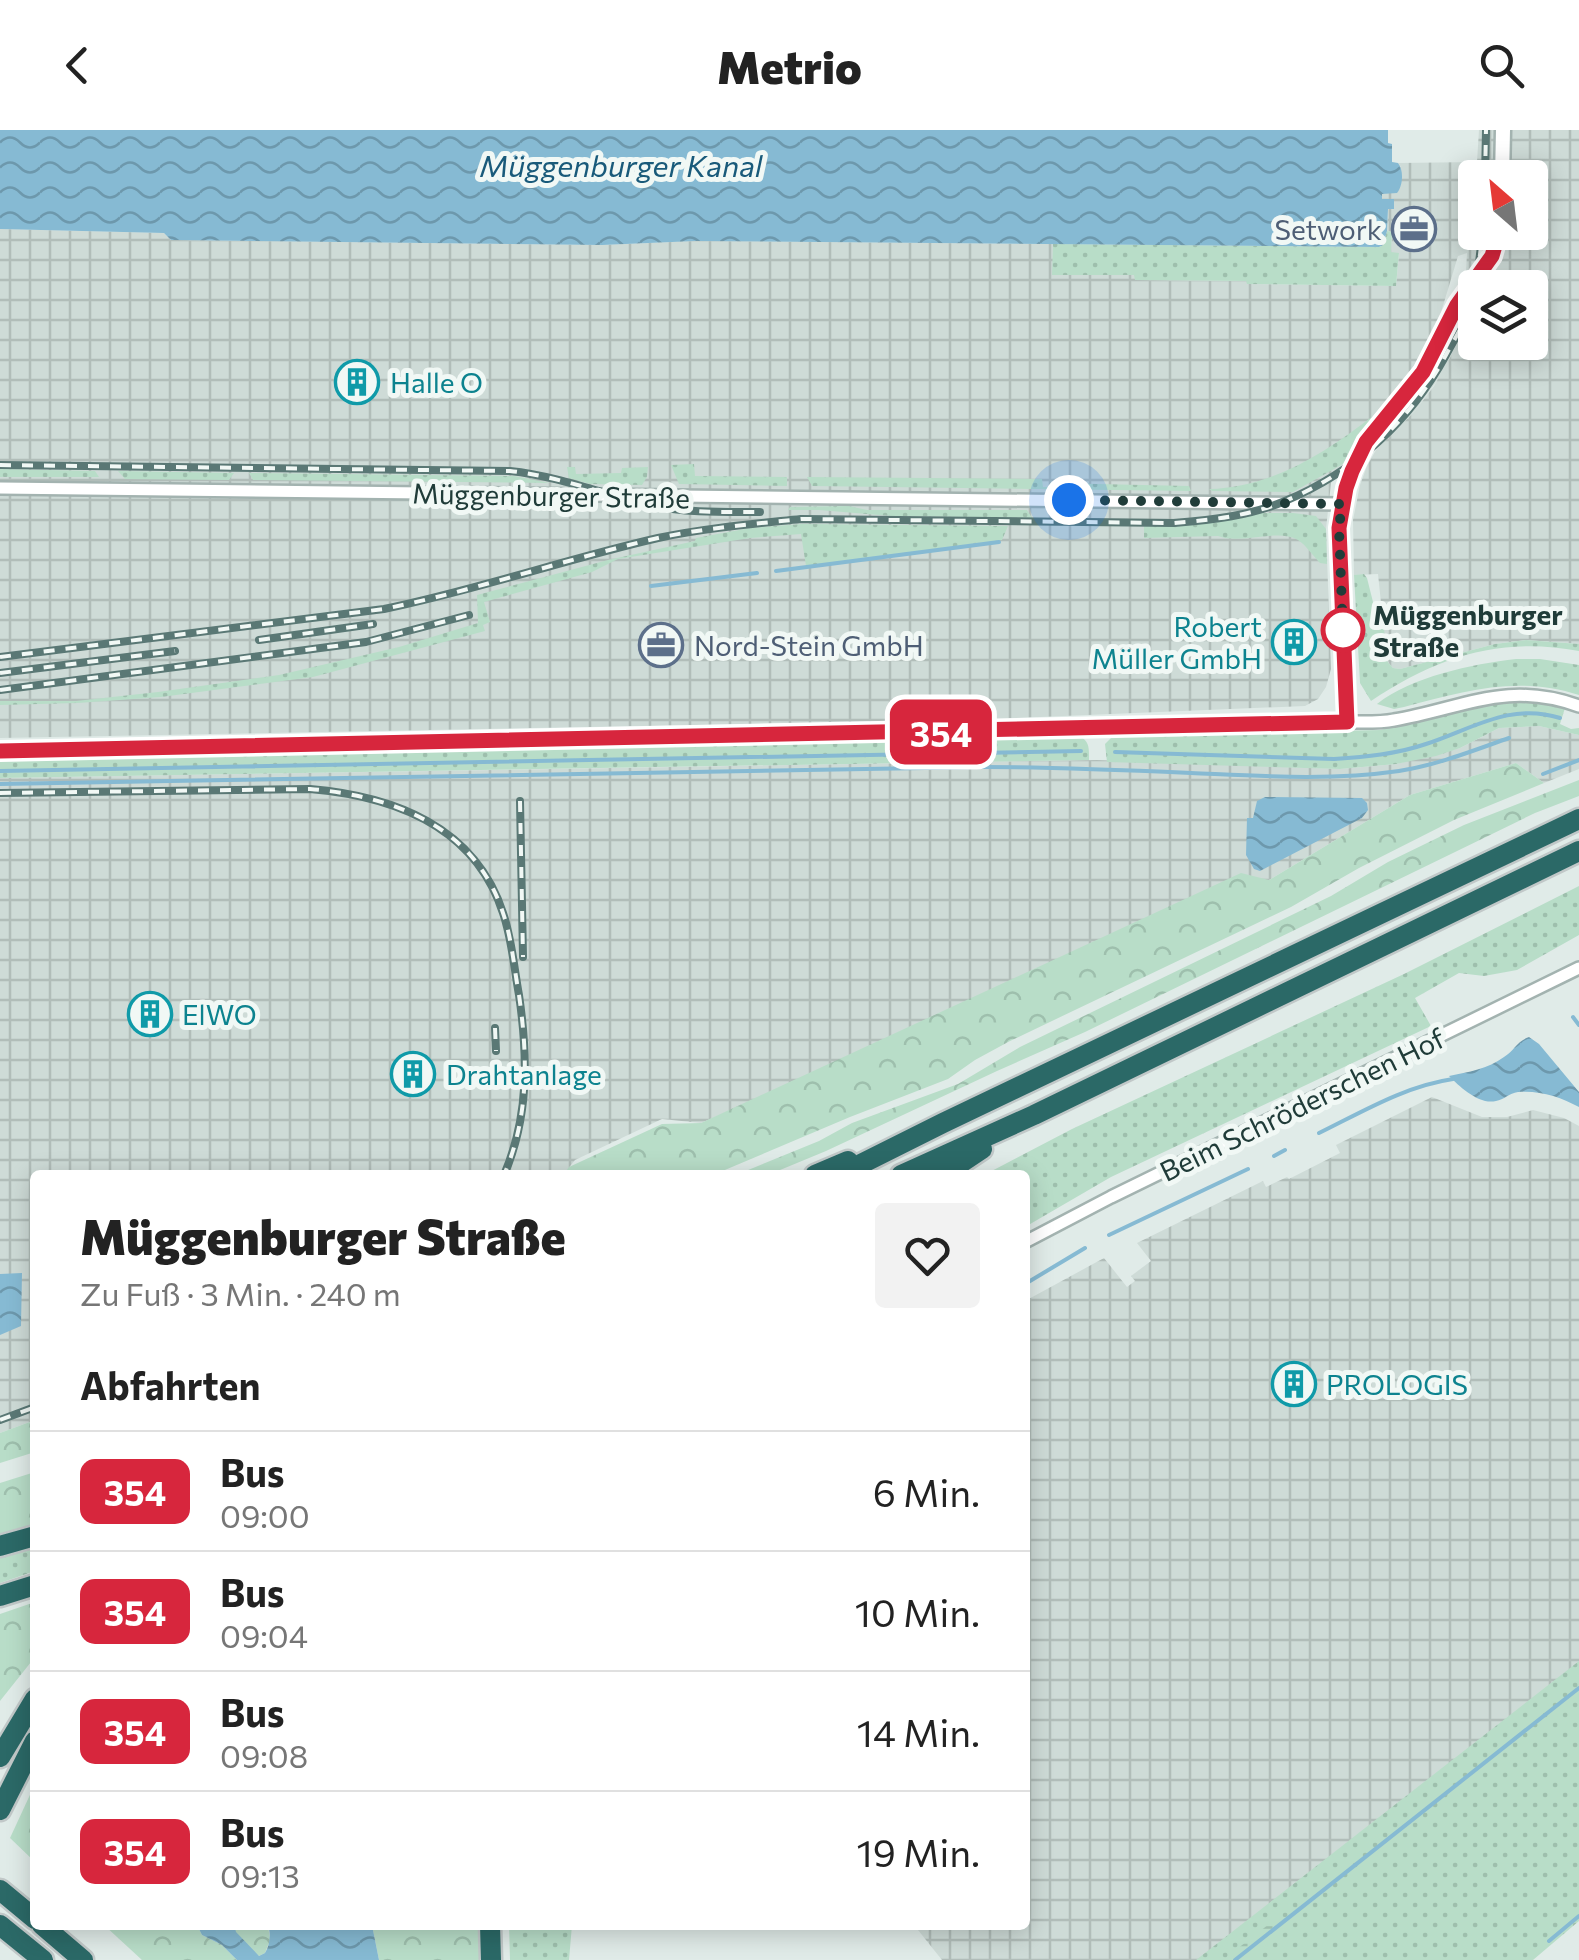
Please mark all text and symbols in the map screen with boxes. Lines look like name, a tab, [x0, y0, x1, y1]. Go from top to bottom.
icon: back	[50, 38, 105, 93]
text: Metrio	[717, 38, 862, 93]
icon: search	[1474, 38, 1529, 93]
water label: Müggenburger Kanal	[480, 146, 764, 183]
north arrow	[1458, 160, 1548, 250]
map controls	[1458, 160, 1548, 360]
office icon: Setwork	[1391, 206, 1437, 252]
place label: Setwork	[1275, 212, 1382, 246]
button: layers	[1458, 270, 1548, 360]
building icon: Halle O	[334, 359, 380, 405]
place label: Halle O	[390, 365, 483, 399]
your location	[1044, 475, 1094, 525]
street label: Müggenburger Straße	[412, 476, 690, 514]
place label: Müggenburger Straße	[1373, 597, 1563, 663]
place label: Robert Müller GmbH	[1092, 609, 1262, 675]
marker: Müggenburger Straße	[1322, 609, 1364, 651]
building icon: Robert Müller GmbH	[1271, 619, 1317, 665]
office icon: Nord-Stein GmbH	[638, 622, 684, 668]
place label: Nord-Stein GmbH	[694, 628, 924, 662]
line badge: 354	[884, 700, 998, 764]
text: 354	[910, 711, 972, 754]
building icon: ElWO	[127, 991, 173, 1037]
place label: ElWO	[182, 997, 257, 1031]
street label: Beim Schröderschen Hof	[1154, 1020, 1450, 1188]
building icon: Drahtanlage	[390, 1051, 436, 1097]
place label: Drahtanlage	[446, 1057, 602, 1091]
button: heart	[875, 1203, 980, 1308]
text: Müggenburger Straße	[80, 1206, 566, 1265]
text: Zu Fuß · 3 Min. · 240 m	[80, 1273, 401, 1313]
text: Abfahrten	[80, 1361, 260, 1408]
building icon: PROLOGIS	[1271, 1361, 1317, 1407]
place label: PROLOGIS	[1326, 1367, 1468, 1401]
text: Bus	[220, 1448, 285, 1495]
text: 6 Min.	[873, 1468, 980, 1515]
text: 354	[104, 1470, 166, 1513]
text: 09:00	[220, 1495, 310, 1535]
text: Bus	[220, 1568, 285, 1615]
text: 10 Min.	[855, 1588, 980, 1635]
text: 354	[104, 1590, 166, 1633]
text: 09:04	[220, 1615, 308, 1655]
text: Bus	[220, 1688, 285, 1735]
text: 14 Min.	[857, 1708, 980, 1755]
text: 354	[104, 1710, 166, 1753]
text: 09:08	[220, 1735, 308, 1775]
text: Bus	[220, 1808, 285, 1855]
text: 19 Min.	[857, 1828, 980, 1875]
text: 354	[104, 1830, 166, 1873]
text: 09:13	[220, 1855, 300, 1895]

